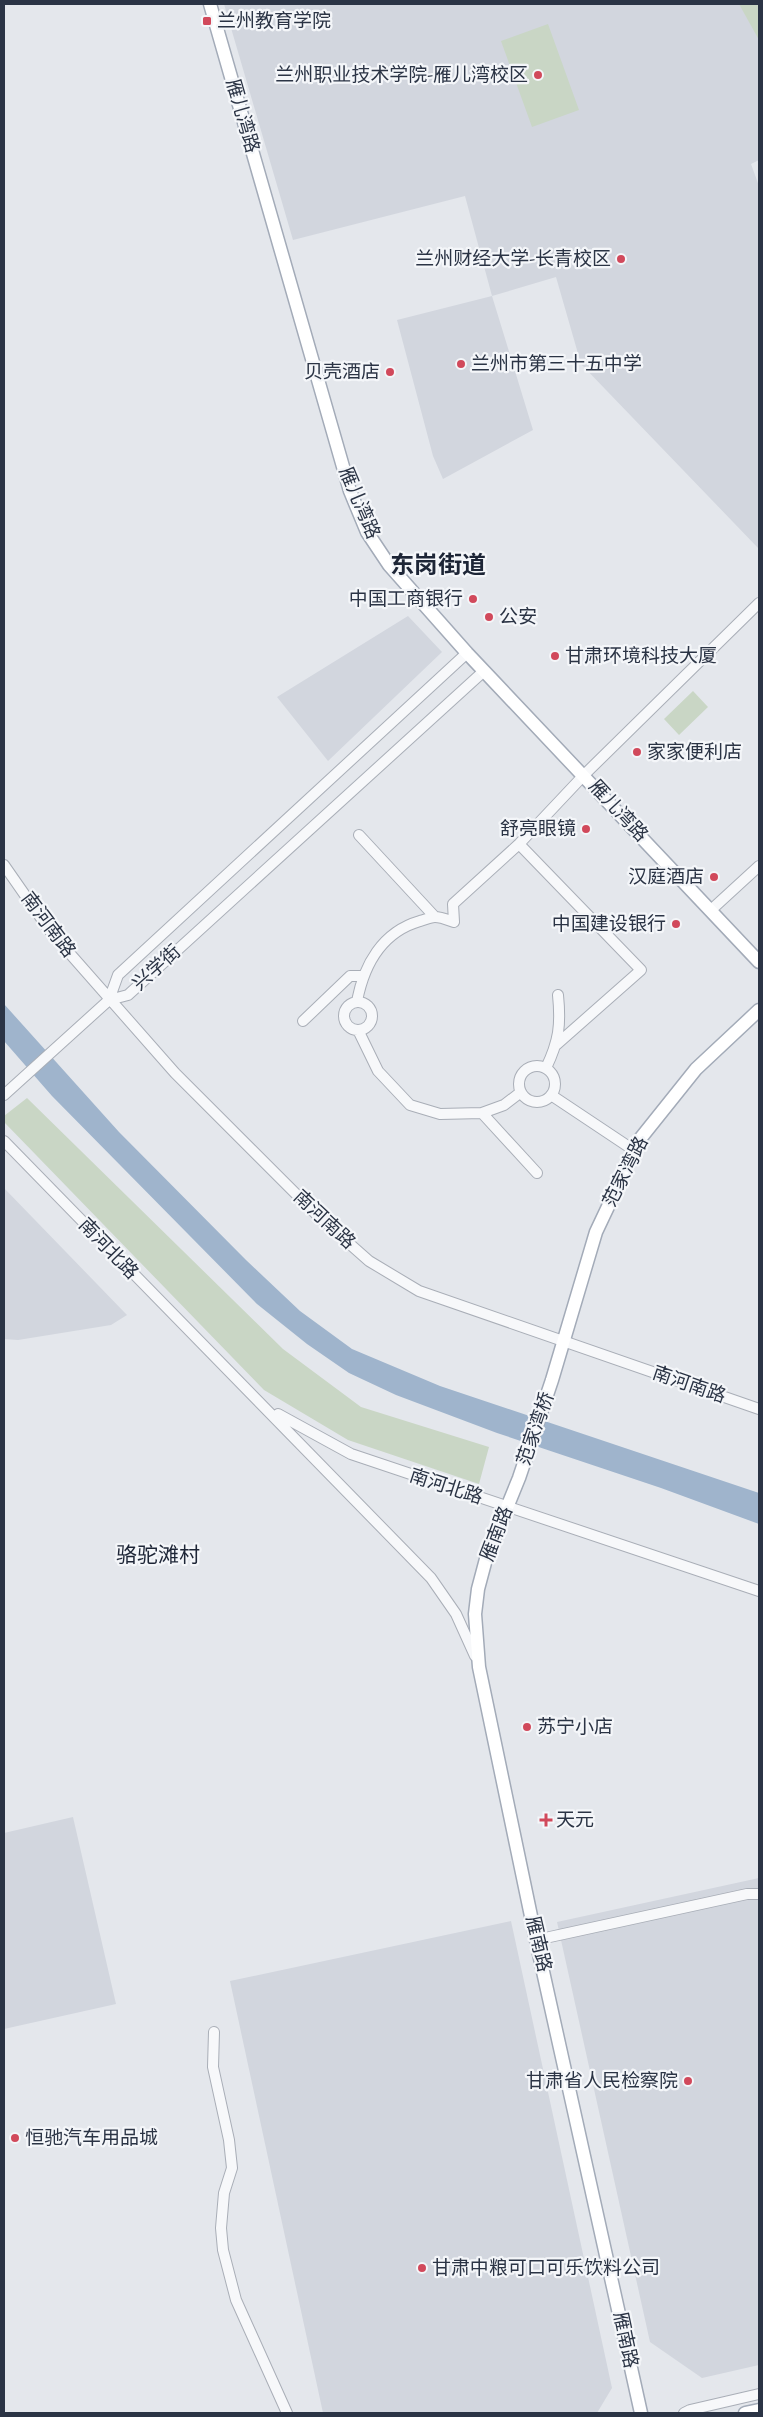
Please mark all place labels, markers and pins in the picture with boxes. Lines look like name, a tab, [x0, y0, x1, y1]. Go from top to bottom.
place label: 兰州教育学院	[217, 10, 331, 31]
marker: 兰州教育学院	[201, 15, 213, 27]
place label: 兰州职业技术学院-雁儿湾校区	[275, 64, 528, 85]
marker: 兰州职业技术学院-雁儿湾校区	[532, 69, 544, 81]
place label: 兰州财经大学-长青校区	[415, 248, 611, 269]
marker: 兰州财经大学-长青校区	[615, 253, 627, 265]
place label: 兰州市第三十五中学	[471, 353, 642, 374]
marker: 兰州市第三十五中学	[455, 358, 467, 370]
place label: 贝壳酒店	[304, 362, 380, 382]
marker: 贝壳酒店	[384, 366, 396, 378]
place label: 中国工商银行	[349, 588, 463, 609]
marker: 中国工商银行	[467, 593, 479, 605]
place label: 公安	[499, 606, 537, 627]
marker: 公安	[483, 611, 495, 623]
place label: 甘肃环境科技大厦	[565, 645, 717, 666]
marker: 甘肃环境科技大厦	[549, 650, 561, 662]
place label: 家家便利店	[647, 741, 742, 762]
marker: 家家便利店	[631, 746, 643, 758]
place label: 舒亮眼镜	[500, 818, 576, 839]
marker: 舒亮眼镜	[580, 823, 592, 835]
place label: 汉庭酒店	[628, 866, 704, 887]
marker: 汉庭酒店	[708, 871, 720, 883]
place label: 中国建设银行	[552, 913, 666, 934]
marker: 中国建设银行	[670, 918, 682, 930]
place label: 苏宁小店	[537, 1716, 613, 1737]
marker: 苏宁小店	[521, 1721, 533, 1733]
place label: 天元	[556, 1811, 594, 1830]
marker: 天元	[540, 1814, 552, 1826]
place label: 甘肃省人民检察院	[526, 2070, 678, 2091]
marker: 甘肃省人民检察院	[682, 2075, 694, 2087]
place label: 恒驰汽车用品城	[25, 2127, 158, 2148]
marker: 恒驰汽车用品城	[9, 2132, 21, 2144]
place label: 甘肃中粮可口可乐饮料公司	[432, 2258, 660, 2278]
marker: 甘肃中粮可口可乐饮料公司	[416, 2262, 428, 2274]

